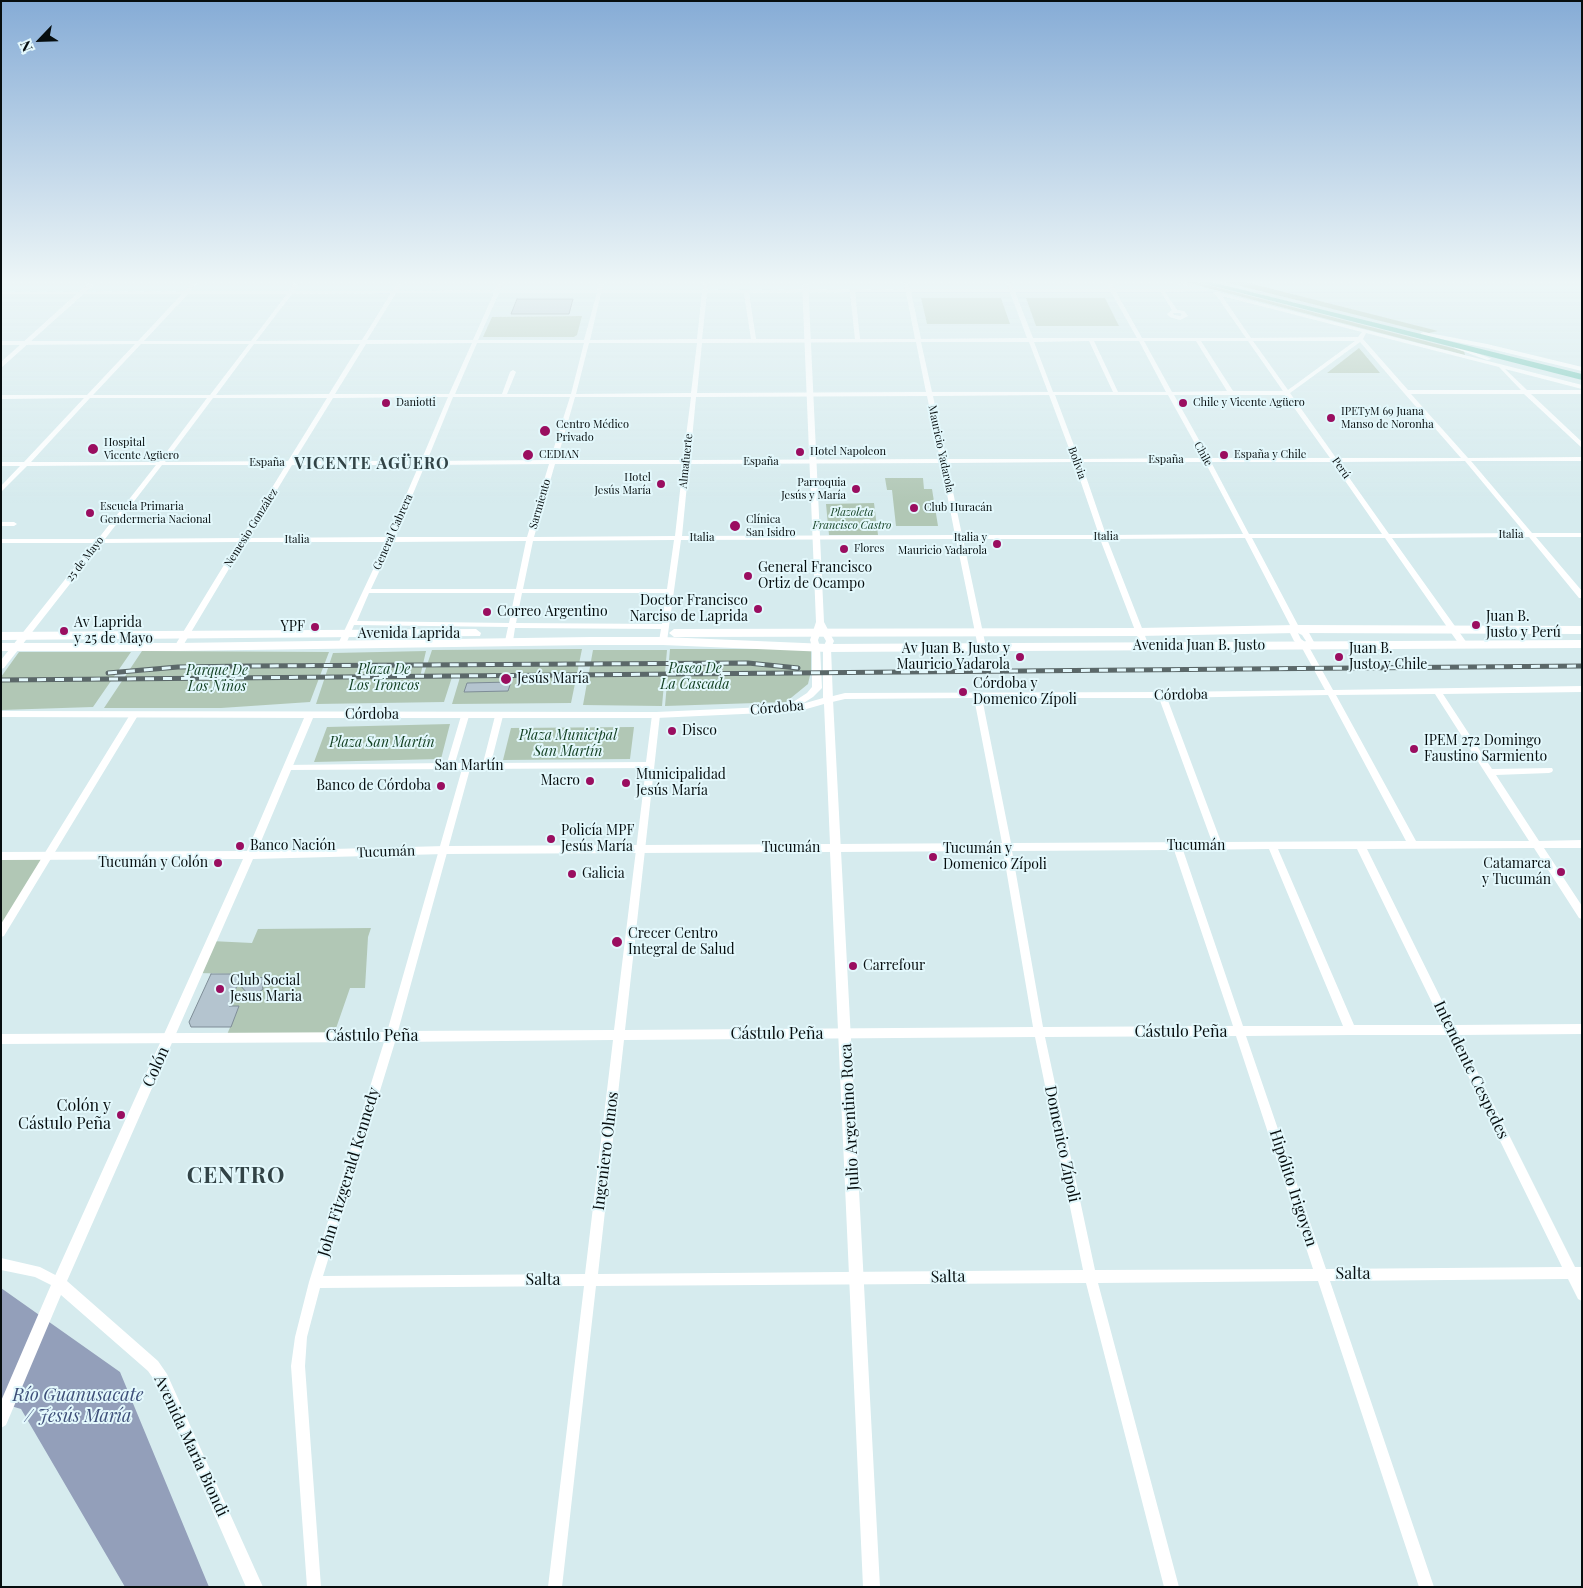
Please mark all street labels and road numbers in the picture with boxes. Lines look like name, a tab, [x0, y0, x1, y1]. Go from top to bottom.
street label: Mauricio Yadarola	[925, 404, 957, 494]
street label: Almafuerte	[677, 433, 695, 489]
street label: Chile	[1191, 439, 1215, 469]
street label: Bolivia	[1065, 445, 1089, 481]
street label: España	[1148, 453, 1184, 467]
street label: España	[743, 455, 779, 469]
street label: Perú	[1329, 455, 1353, 481]
street label: España	[249, 456, 285, 470]
street label: Sarmiento	[527, 477, 553, 531]
street label: Nemesio González	[221, 486, 281, 570]
street label: General Cabrera	[370, 492, 416, 572]
street label: Italia	[1499, 528, 1523, 542]
street label: Italia	[1094, 530, 1118, 544]
street label: Italia	[690, 531, 714, 545]
street label: Italia	[285, 533, 309, 547]
street label: 25 de Mayo	[63, 534, 107, 584]
street label: Avenida Laprida	[358, 626, 460, 642]
street label: Avenida Juan B. Justo	[1133, 638, 1265, 654]
street label: Córdoba	[1154, 686, 1208, 704]
street label: Córdoba	[749, 697, 805, 719]
street label: Córdoba	[345, 707, 399, 723]
street label: San Martín	[434, 758, 504, 774]
street label: Tucumán	[1167, 838, 1225, 854]
street label: Tucumán	[762, 840, 820, 856]
street label: Tucumán	[356, 843, 416, 861]
street label: Intendente Cespedes	[1429, 998, 1513, 1142]
street label: Cástulo Peña	[1134, 1022, 1228, 1042]
street label: Cástulo Peña	[730, 1024, 824, 1044]
street label: Cástulo Peña	[325, 1026, 419, 1046]
street label: Julio Argentino Roca	[837, 1043, 863, 1191]
street label: Colón	[139, 1044, 173, 1090]
street label: Domenico Zípoli	[1040, 1084, 1084, 1204]
street label: John Fitzgerald Kennedy	[314, 1085, 384, 1259]
street label: Ingeniero Olmos	[589, 1091, 623, 1211]
street label: Hipólito Irigoyen	[1265, 1127, 1321, 1249]
street label: Salta	[1336, 1264, 1370, 1284]
street label: Salta	[930, 1267, 966, 1287]
street label: Salta	[526, 1270, 560, 1290]
street label: Avenida María Biondi	[150, 1372, 232, 1520]

